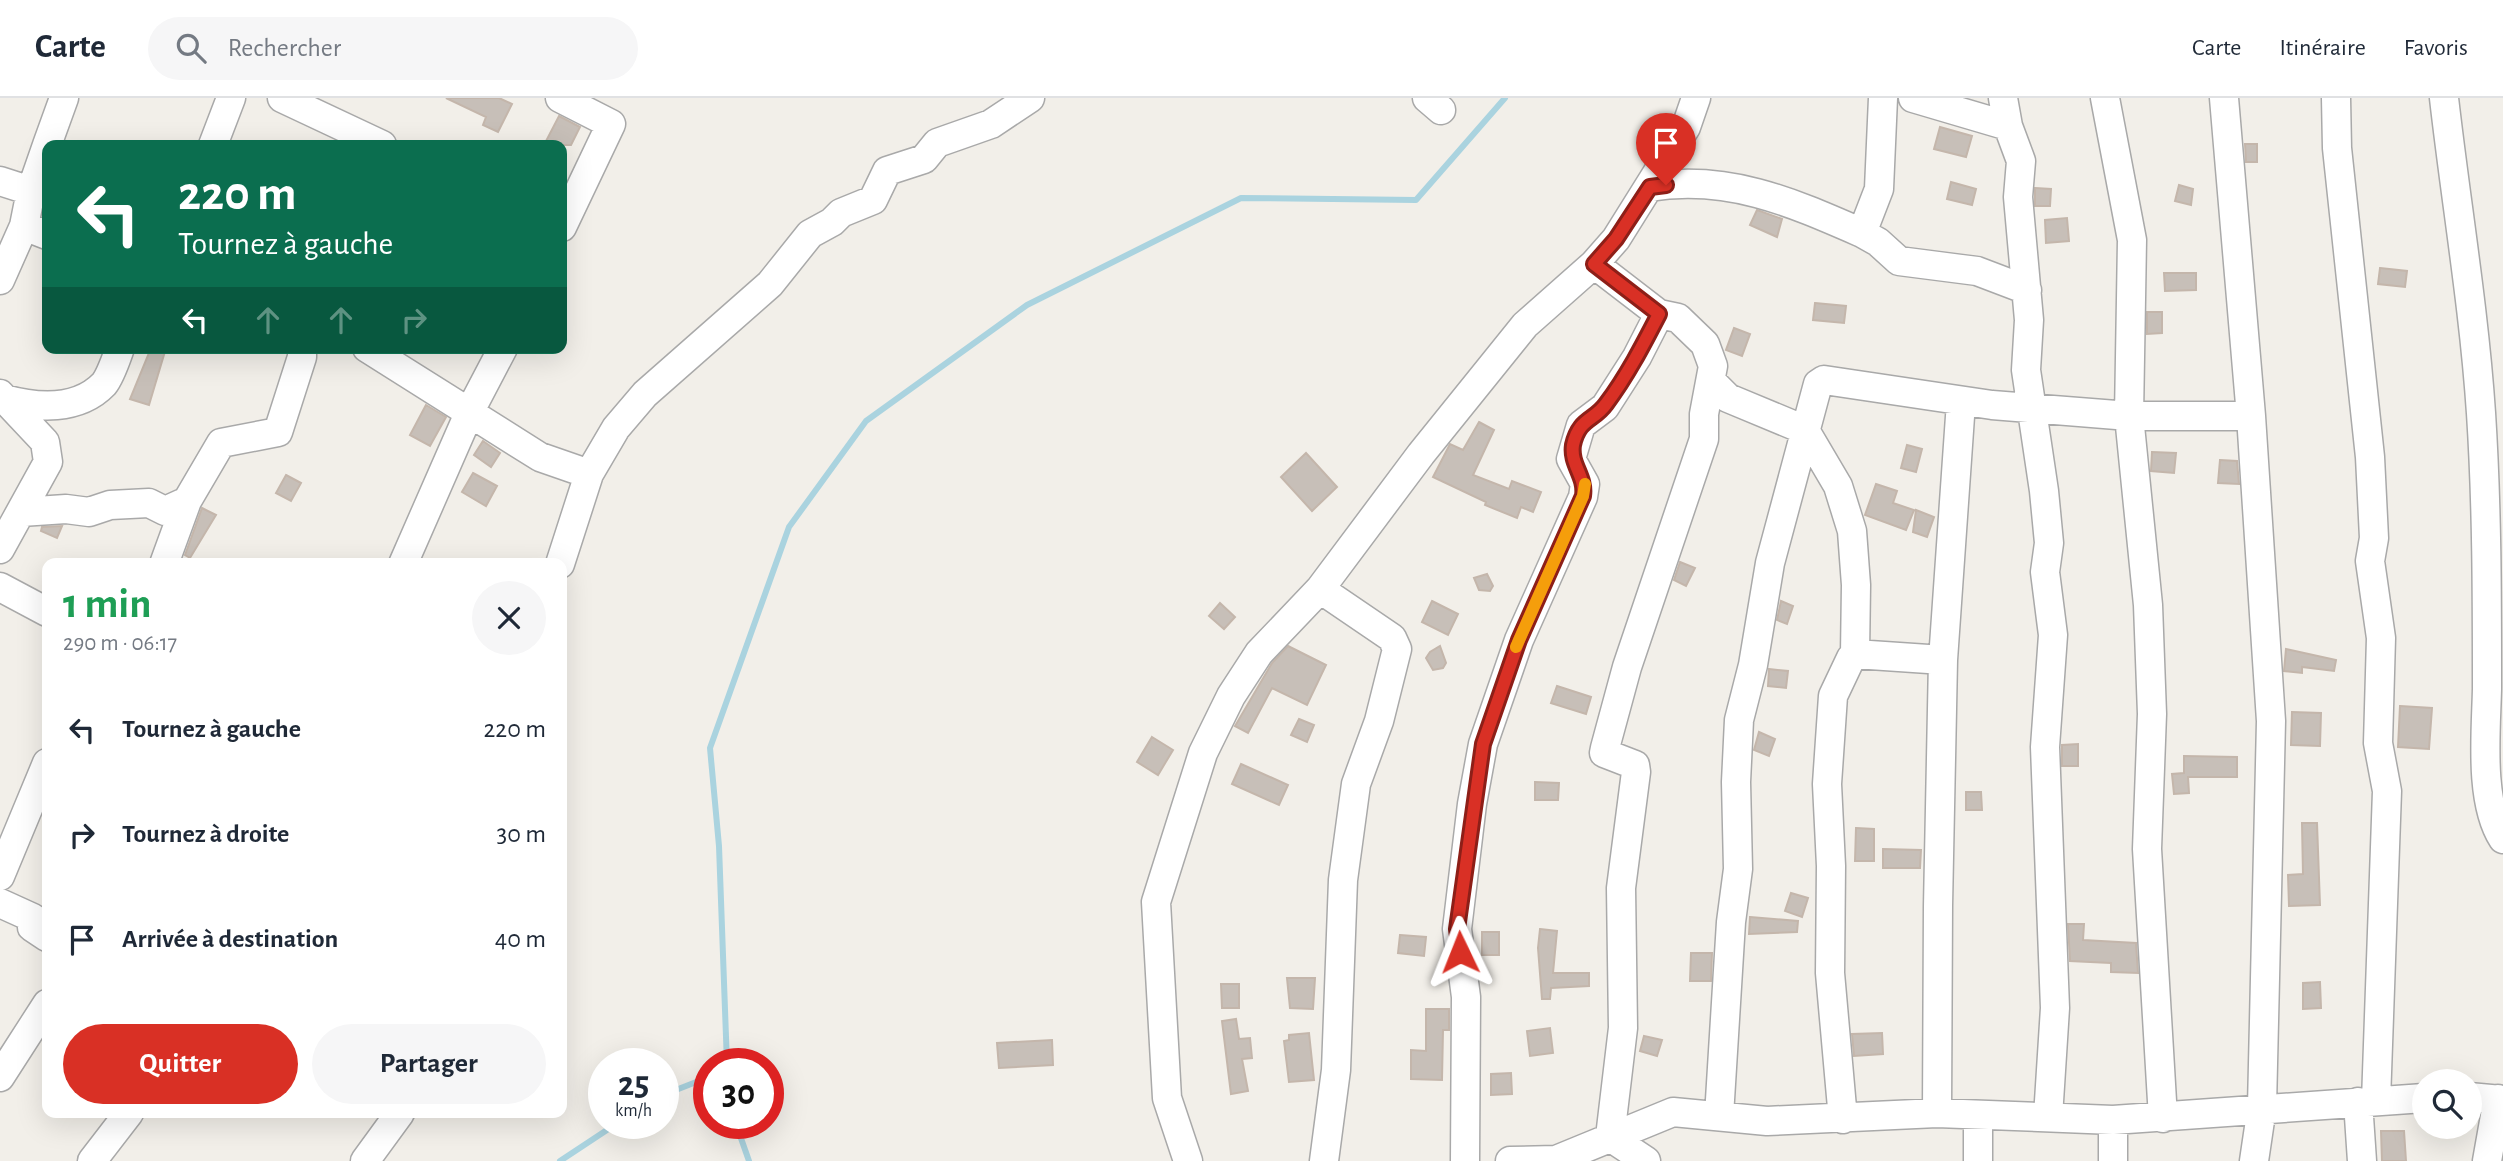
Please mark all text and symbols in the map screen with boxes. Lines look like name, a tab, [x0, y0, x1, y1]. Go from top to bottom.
search box	[148, 17, 638, 80]
icon: search	[172, 29, 210, 67]
text: Carte	[35, 31, 106, 64]
text: Rechercher	[228, 35, 341, 61]
text: Carte	[2192, 36, 2241, 60]
text: Itinéraire	[2279, 36, 2366, 60]
text: Favoris	[2404, 36, 2468, 60]
pin	[1636, 113, 1696, 185]
icon: arrive	[1647, 124, 1685, 162]
icon: left	[63, 168, 154, 259]
text: 220 m	[178, 170, 297, 219]
text: Tournez à gauche	[178, 228, 393, 260]
icon: left	[176, 301, 214, 339]
icon: ahead	[249, 301, 287, 339]
icon: ahead	[322, 301, 360, 339]
icon: right	[395, 301, 433, 339]
button: close	[472, 581, 546, 655]
text: 1 min	[63, 583, 152, 625]
text: 290 m · 06:17	[63, 632, 177, 655]
icon: left	[63, 711, 101, 749]
text: Tournez à gauche	[122, 716, 301, 742]
text: 220 m	[484, 716, 546, 742]
icon: right	[63, 816, 101, 854]
text: Tournez à droite	[122, 821, 289, 847]
text: 30 m	[496, 821, 546, 847]
position arrow	[1423, 915, 1497, 989]
icon: arrive	[63, 921, 101, 959]
text: Arrivée à destination	[122, 926, 338, 952]
text: 40 m	[495, 926, 546, 952]
button: Quitter	[63, 1024, 298, 1104]
button: Partager	[312, 1024, 546, 1104]
speed limit sign: 30	[693, 1048, 784, 1139]
text: 25	[618, 1067, 649, 1102]
map controls	[2412, 1069, 2482, 1139]
button: search	[2412, 1069, 2482, 1139]
text: km/h	[615, 1102, 652, 1120]

